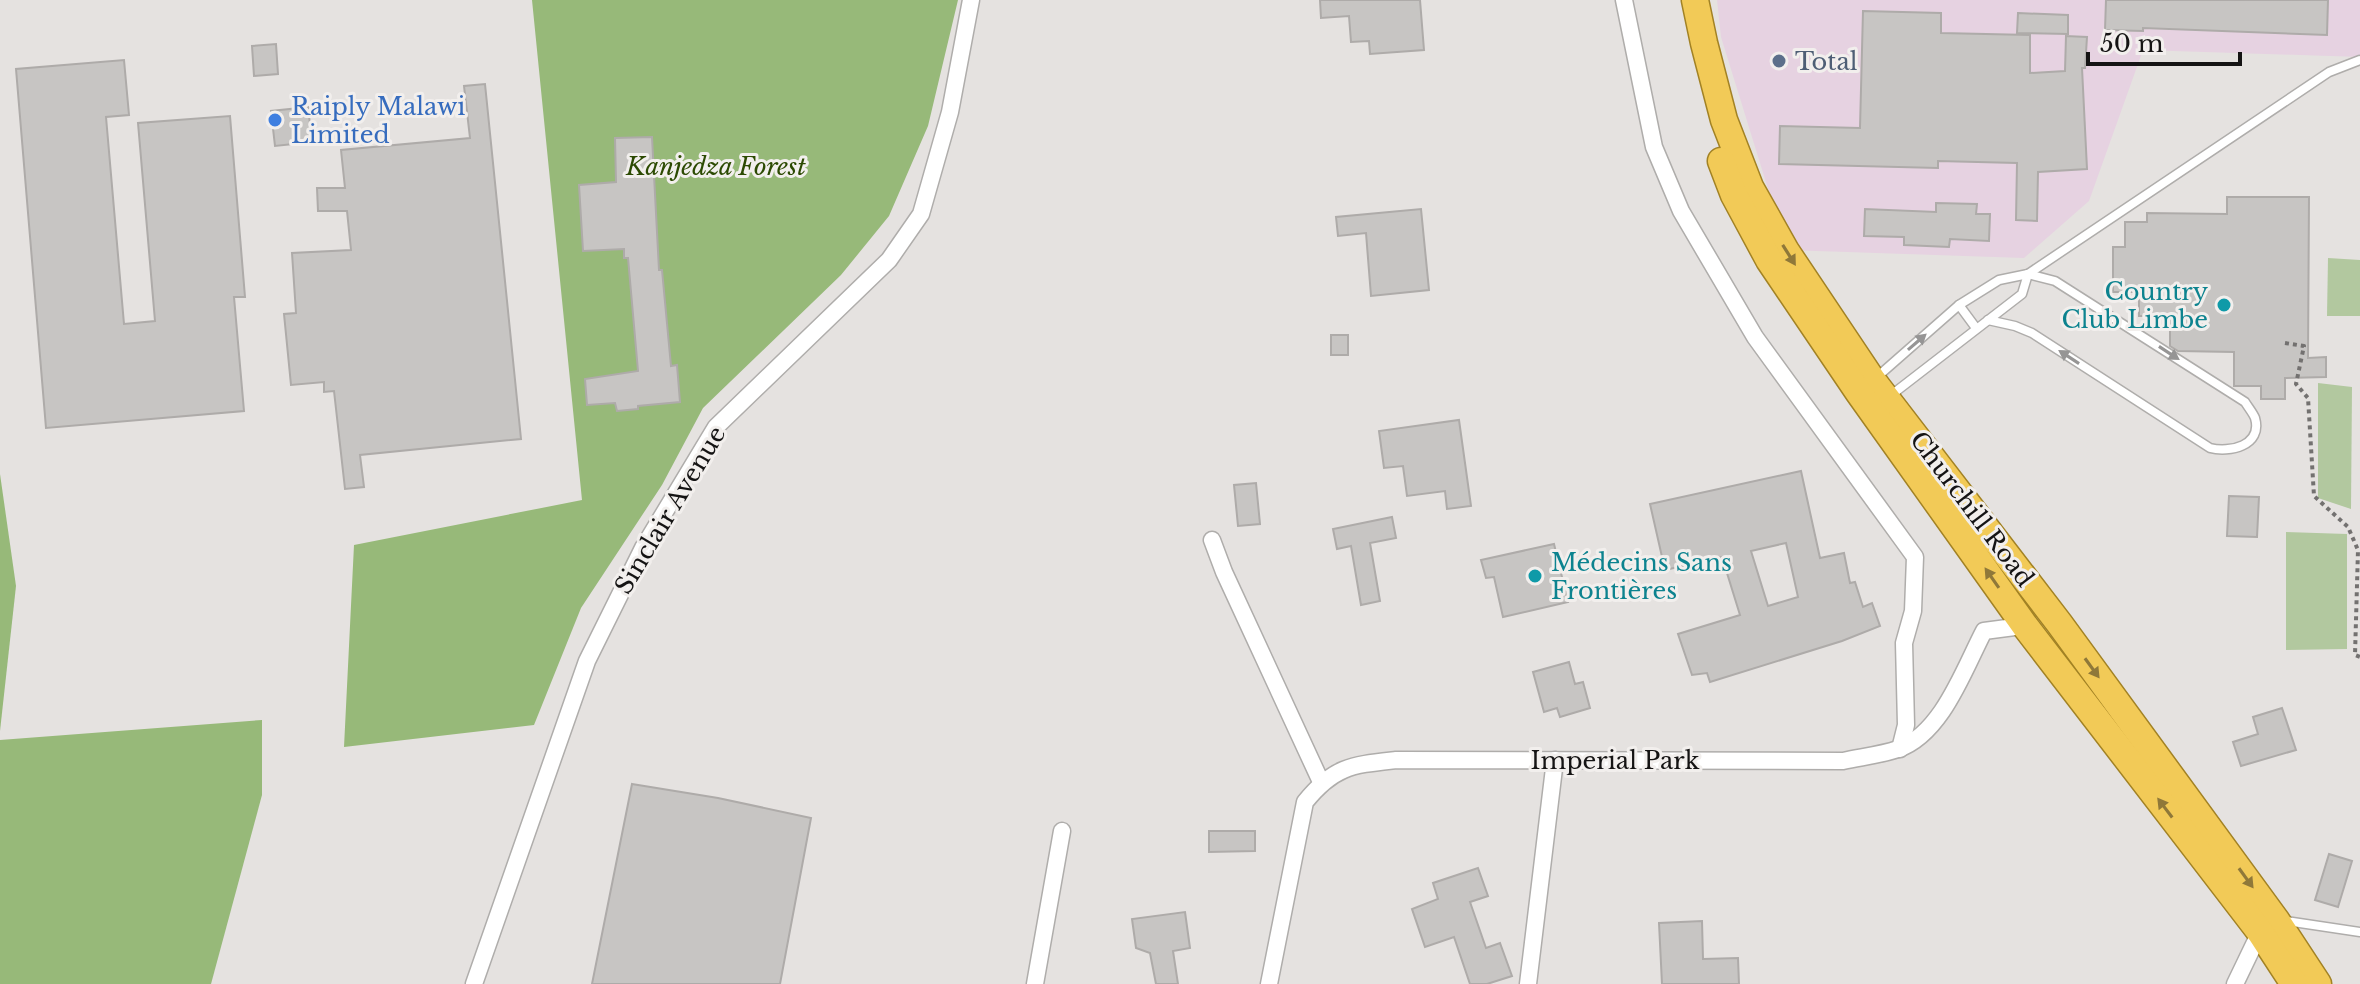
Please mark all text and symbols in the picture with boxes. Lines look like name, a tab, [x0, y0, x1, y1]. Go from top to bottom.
scale bar	[2088, 16, 2240, 66]
text: 50 m	[2100, 29, 2164, 58]
place label: Total	[1795, 47, 1858, 76]
marker: Total	[1770, 52, 1788, 70]
place label: Raiply Malawi Limited	[291, 92, 466, 149]
marker: Raiply Malawi Limited	[266, 111, 284, 129]
park label: Kanjedza Forest	[625, 152, 806, 181]
one-way arrow	[1781, 245, 1796, 266]
place label: Country Club Limbe	[2061, 277, 2209, 334]
marker: Country Club Limbe	[2215, 296, 2233, 314]
one-way arrow	[1907, 334, 1927, 351]
one-way arrow	[2158, 345, 2180, 359]
one-way arrow	[2059, 349, 2080, 364]
street label: Sinclair Avenue	[609, 421, 731, 599]
street label: Churchill Road	[1904, 426, 2040, 592]
place label: Médecins Sans Frontières	[1551, 548, 1732, 605]
marker: Médecins Sans Frontières	[1526, 567, 1544, 585]
one-way arrow	[1984, 568, 2000, 589]
one-way arrow	[2084, 657, 2099, 678]
street label: Imperial Park	[1530, 746, 1700, 775]
one-way arrow	[2158, 798, 2174, 818]
one-way arrow	[2237, 867, 2253, 888]

